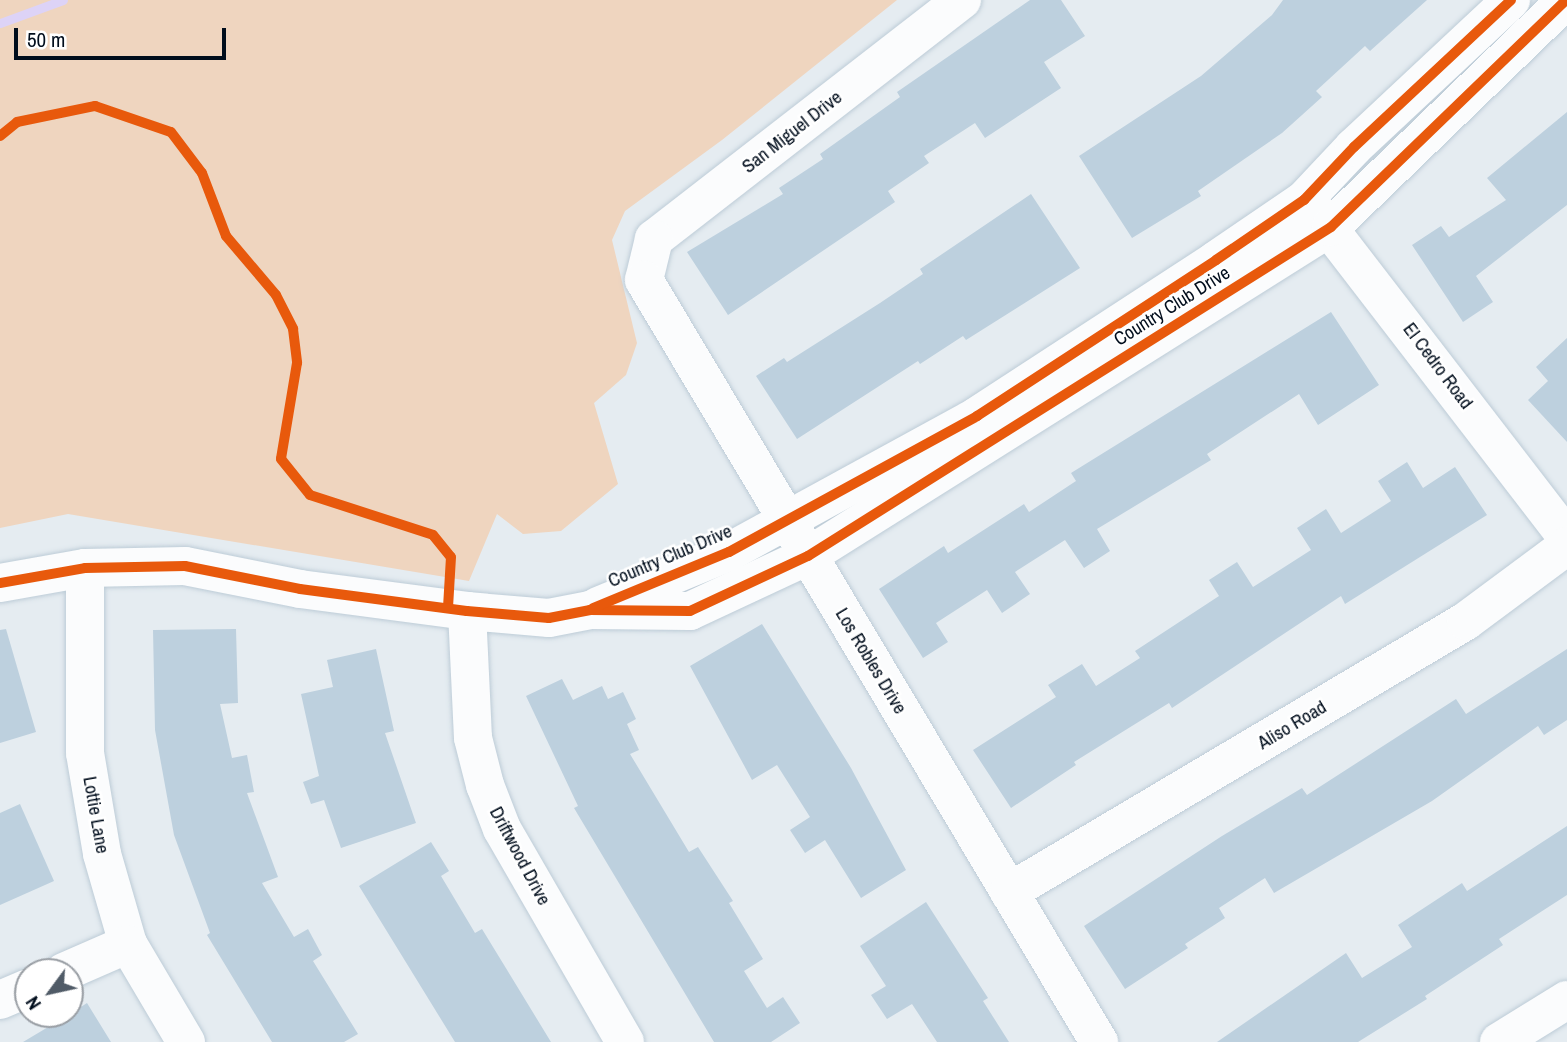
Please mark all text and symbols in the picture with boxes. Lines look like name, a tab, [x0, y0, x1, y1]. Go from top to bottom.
scale bar	[18, 14, 229, 58]
text: 50 m	[27, 25, 65, 54]
street label: San Miguel Drive	[738, 86, 846, 178]
street label: Country Club Drive	[1110, 261, 1234, 351]
street label: El Cedro Road	[1398, 318, 1478, 414]
street label: Country Club Drive	[605, 520, 735, 592]
street label: Los Robles Drive	[830, 604, 912, 718]
street label: Aliso Road	[1253, 696, 1331, 754]
street label: Lottie Lane	[78, 775, 114, 855]
street label: Driftwood Drive	[485, 803, 555, 909]
north arrow	[14, 958, 84, 1028]
text: N	[19, 992, 47, 1015]

